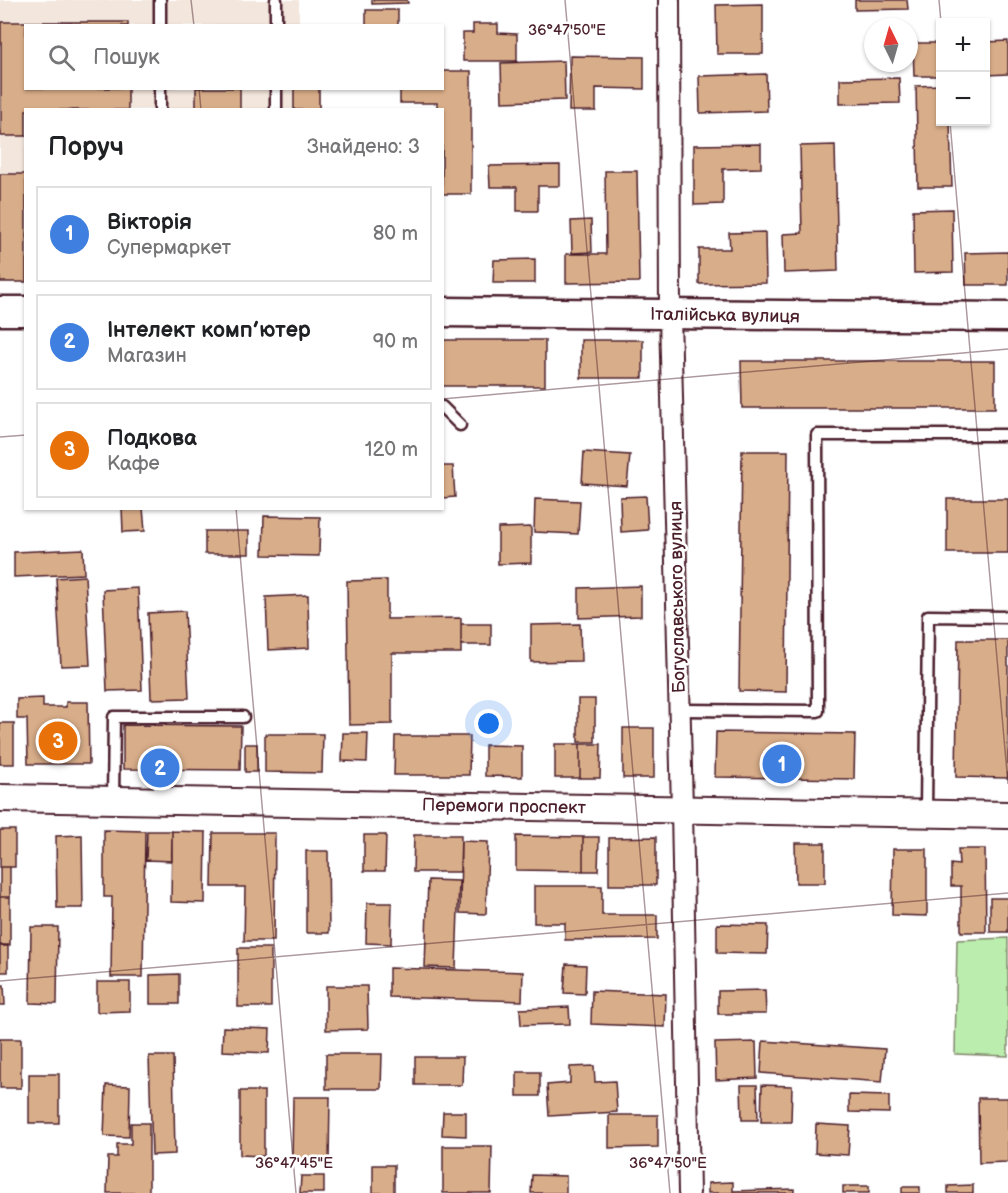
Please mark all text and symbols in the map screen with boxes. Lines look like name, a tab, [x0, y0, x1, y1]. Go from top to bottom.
north arrow	[864, 18, 918, 72]
map controls	[936, 18, 990, 126]
button: +	[936, 18, 990, 72]
text: 36°47'50"E	[528, 21, 606, 40]
search box	[24, 24, 444, 90]
icon: search	[45, 41, 78, 74]
text: Пошук	[93, 44, 160, 71]
button: −	[936, 72, 990, 126]
text: Поруч	[48, 132, 124, 163]
text: Знайдено: 3	[307, 135, 420, 159]
text: Вікторія	[107, 209, 192, 236]
text: 1	[65, 222, 74, 246]
text: 80 m	[373, 222, 418, 246]
text: Супермаркет	[107, 236, 231, 260]
street label: Італійська вулиця	[650, 304, 800, 327]
text: Інтелект комп’ютер	[107, 317, 311, 344]
text: 2	[64, 330, 75, 354]
text: 90 m	[373, 330, 418, 354]
text: Магазин	[107, 344, 187, 368]
text: Подкова	[107, 425, 197, 452]
text: 3	[64, 438, 75, 462]
text: 120 m	[365, 438, 418, 462]
text: Кафе	[107, 452, 160, 476]
street label: Богуславського вулиця	[665, 501, 690, 693]
your location	[474, 709, 503, 738]
pin: 3	[38, 718, 78, 764]
pin: 1	[762, 742, 802, 786]
pin: 2	[140, 746, 180, 790]
street label: Перемоги проспект	[422, 795, 587, 818]
text: 36°47'45"E	[255, 1154, 333, 1173]
text: 36°47'50"E	[629, 1154, 707, 1173]

